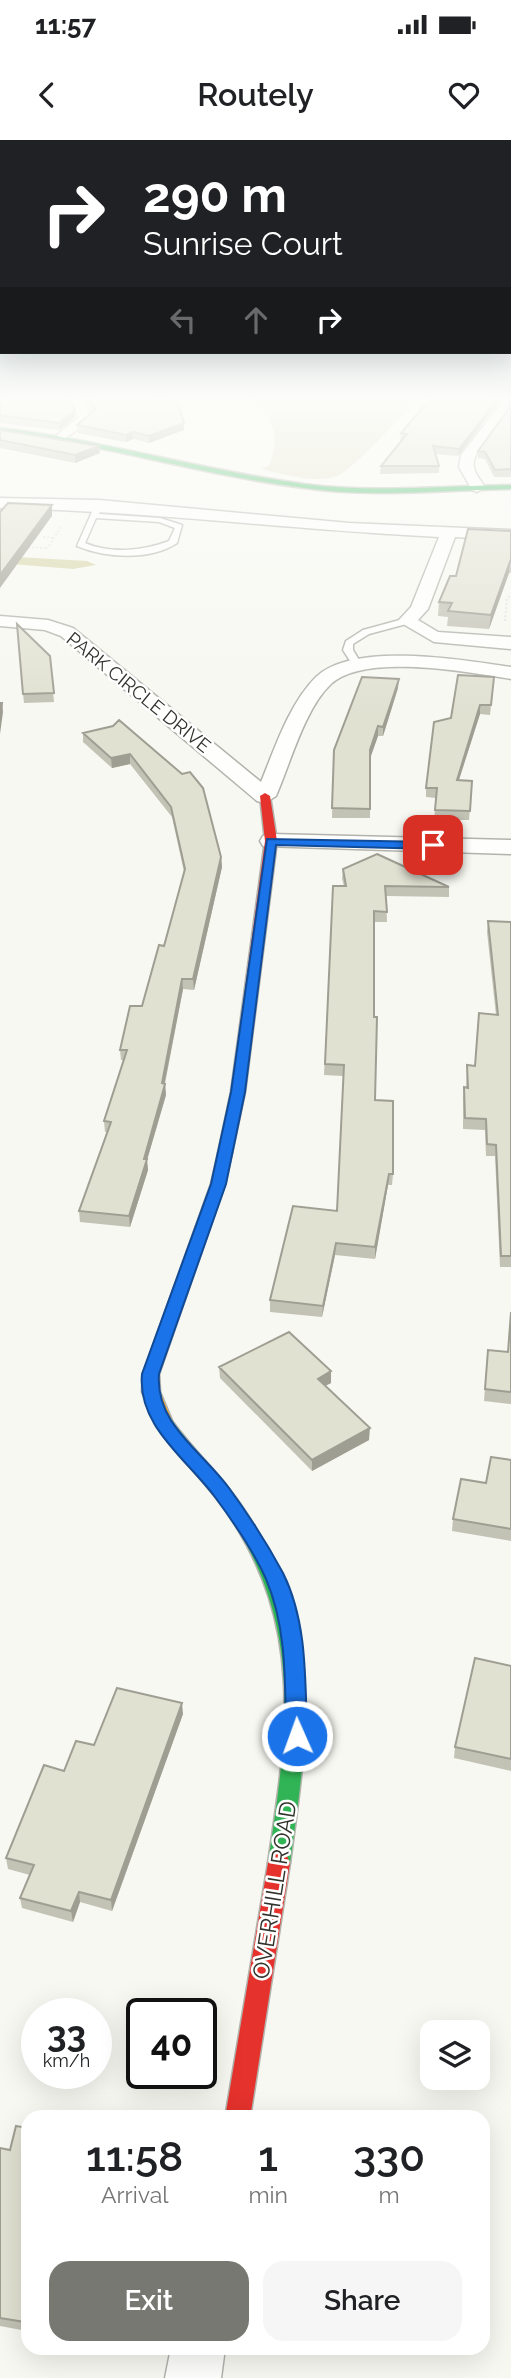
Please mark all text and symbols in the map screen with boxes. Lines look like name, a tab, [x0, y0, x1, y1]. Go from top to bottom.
text: 11:57	[35, 10, 96, 40]
icon: back	[28, 76, 66, 114]
text: Routely	[197, 76, 314, 113]
icon: heart	[445, 76, 483, 114]
text: 290 m	[143, 166, 287, 223]
icon: right	[28, 168, 119, 259]
text: Sunrise Court	[143, 225, 343, 262]
icon: left	[164, 301, 202, 339]
icon: ahead	[237, 301, 275, 339]
icon: right	[310, 301, 348, 339]
street label: PARK CIRCLE DRIVE	[63, 627, 215, 757]
pin	[403, 815, 463, 875]
icon: arrive	[414, 826, 452, 864]
position arrow	[260, 1699, 334, 1773]
street label: OVERHILL ROAD	[247, 1799, 301, 1981]
speed limit sign: 40	[126, 1998, 217, 2089]
text: 33	[47, 2014, 86, 2055]
map controls	[420, 2020, 490, 2090]
button: layers	[420, 2020, 490, 2090]
text: km/h	[43, 2050, 90, 2071]
text: 11:58	[86, 2132, 183, 2181]
text: 1	[258, 2132, 278, 2181]
text: 330	[353, 2132, 425, 2181]
text: Arrival	[101, 2181, 168, 2208]
text: min	[248, 2181, 288, 2208]
text: m	[378, 2181, 400, 2208]
button: Exit	[49, 2261, 249, 2341]
button: Share	[263, 2261, 462, 2341]

